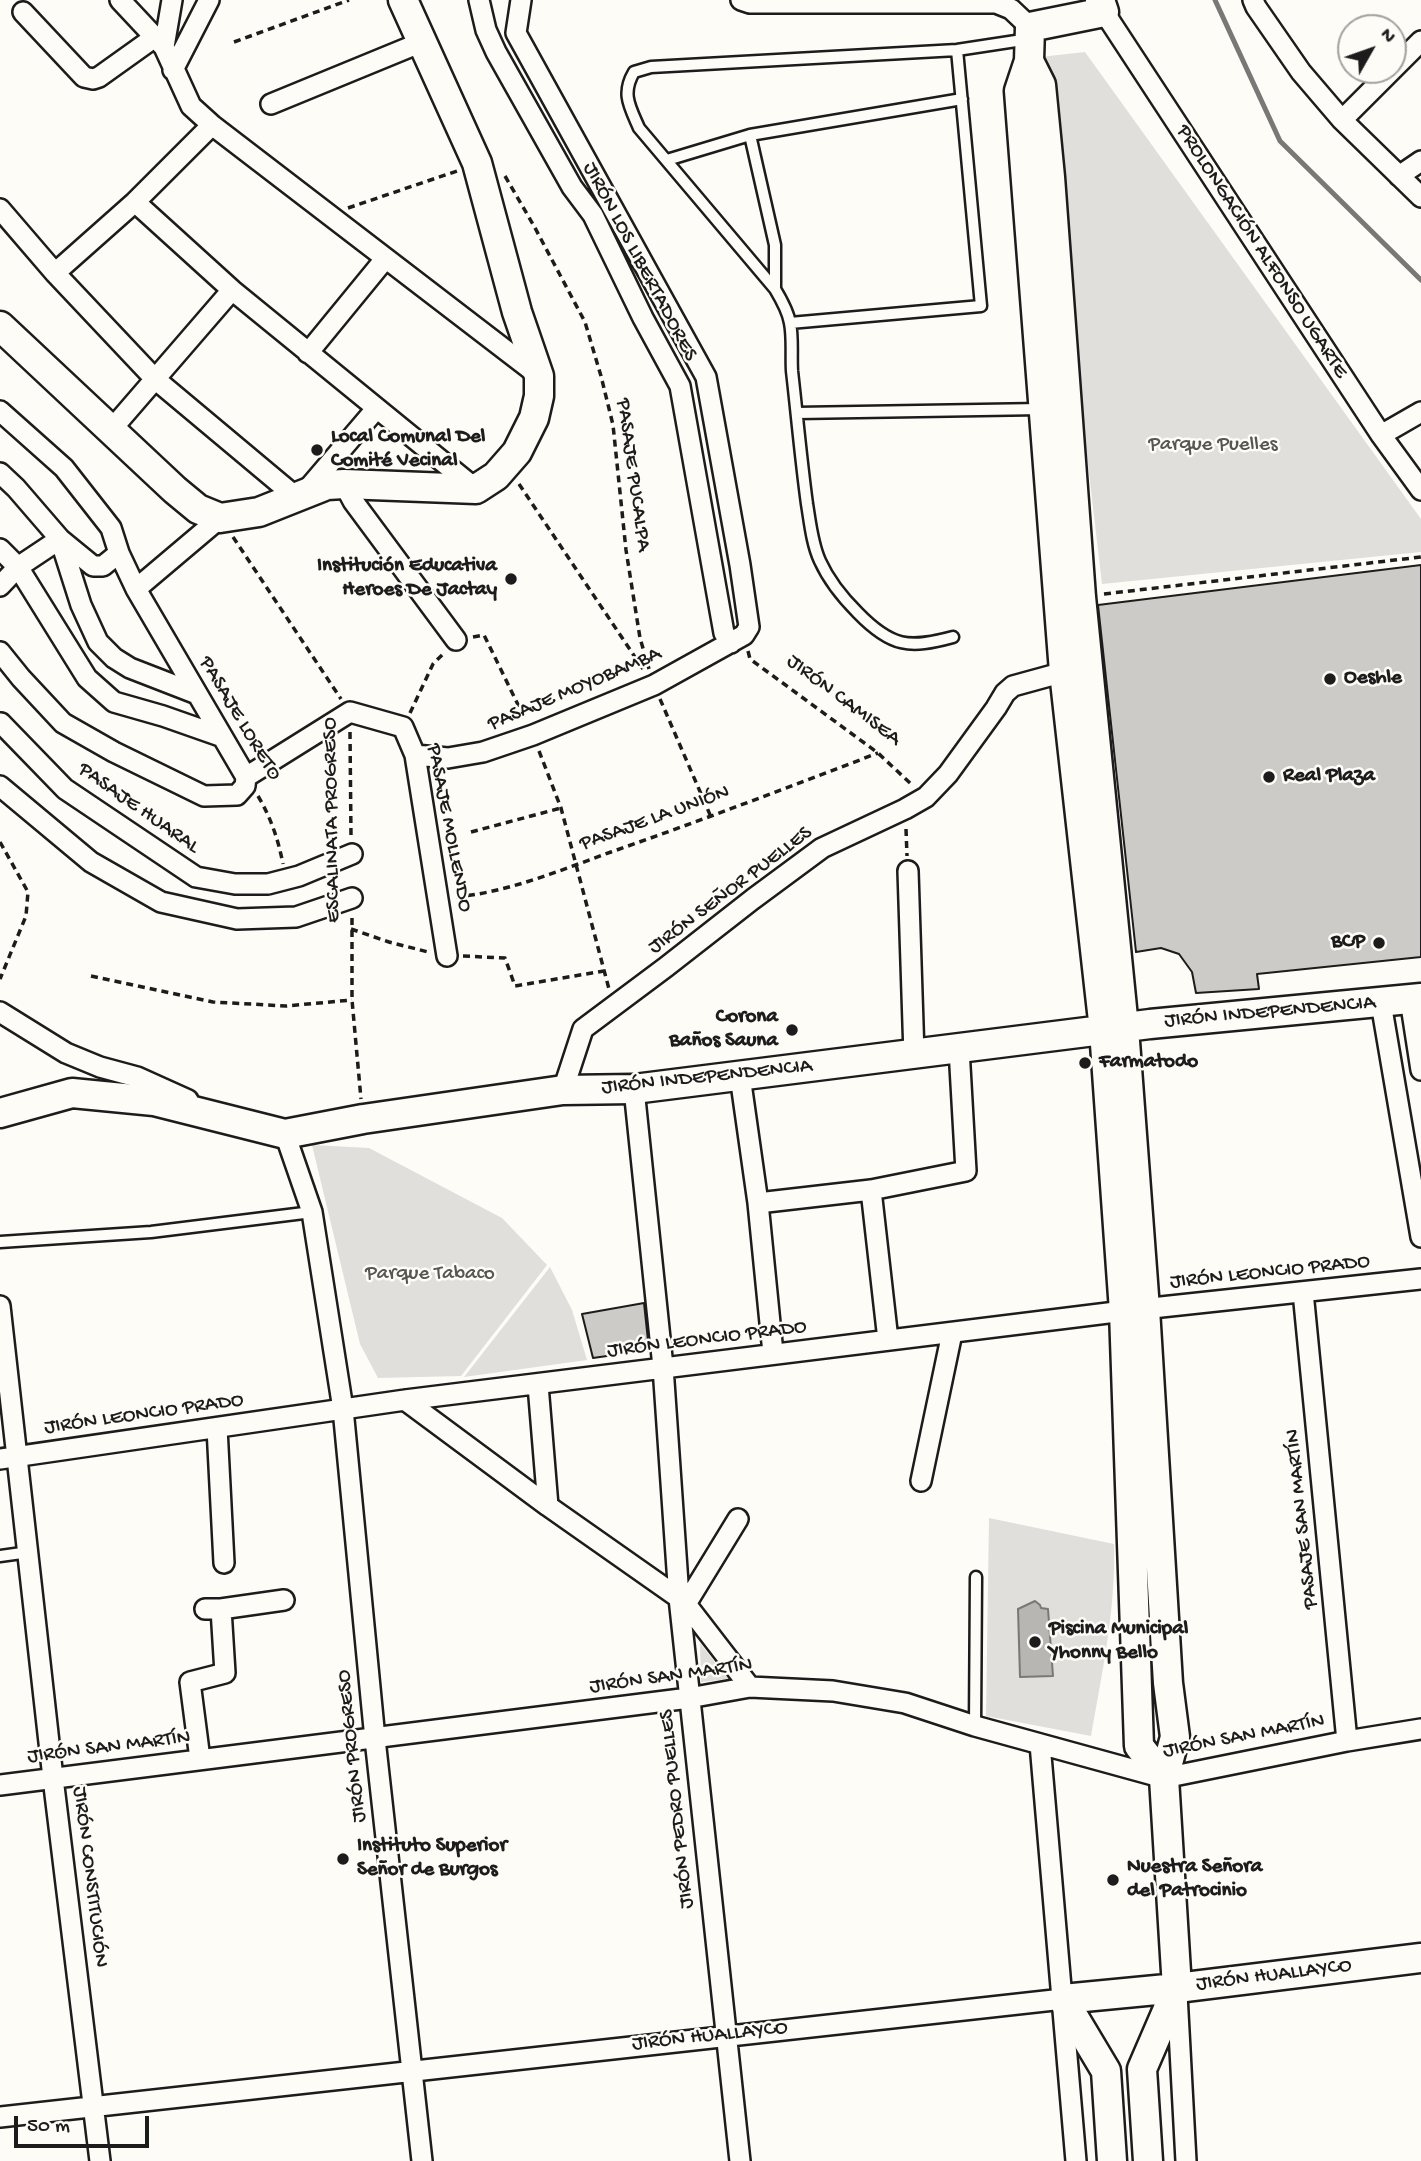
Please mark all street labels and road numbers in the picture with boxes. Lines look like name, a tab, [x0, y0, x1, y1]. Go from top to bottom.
street label: PROLONGACIÓN ALFONSO UGARTE	[1170, 121, 1352, 383]
street label: JIRÓN LOS LIBERTADORES	[576, 158, 702, 366]
street label: PASAJE PUCALPA	[609, 397, 655, 553]
street label: PASAJE MOYOBAMBA	[485, 642, 665, 738]
street label: JIRÓN CAMISEA	[781, 650, 905, 752]
street label: PASAJE LORETO	[192, 652, 286, 786]
street label: ESCALINATA PROGRESO	[319, 717, 347, 923]
street label: PASAJE MOLLENDO	[419, 742, 477, 914]
street label: PASAJE HUARAL	[72, 758, 204, 860]
street label: PASAJE LA UNIÓN	[577, 780, 733, 858]
street label: JIRÓN SEÑOR PUELLES	[644, 821, 818, 961]
street label: JIRÓN INDEPENDENCIA	[1163, 991, 1377, 1035]
street label: JIRÓN INDEPENDENCIA	[600, 1054, 814, 1102]
street label: JIRÓN LEONCIO PRADO	[1169, 1250, 1371, 1296]
street label: JIRÓN LEONCIO PRADO	[606, 1315, 808, 1365]
street label: JIRÓN LEONCIO PRADO	[43, 1389, 245, 1441]
street label: PASAJE SAN MARTÍN	[1281, 1428, 1325, 1610]
street label: JIRÓN SAN MARTÍN	[588, 1653, 754, 1701]
street label: JIRÓN PROGRESO	[332, 1668, 374, 1824]
street label: JIRÓN PEDRO PUELLES	[655, 1708, 701, 1910]
street label: JIRÓN SAN MARTÍN	[1161, 1709, 1327, 1765]
street label: JIRÓN SAN MARTÍN	[26, 1725, 192, 1771]
street label: JIRÓN CONSTITUCIÓN	[65, 1785, 113, 1969]
street label: JIRÓN HUALLAYCO	[1195, 1954, 1353, 1998]
street label: JIRÓN HUALLAYCO	[631, 2016, 789, 2058]

